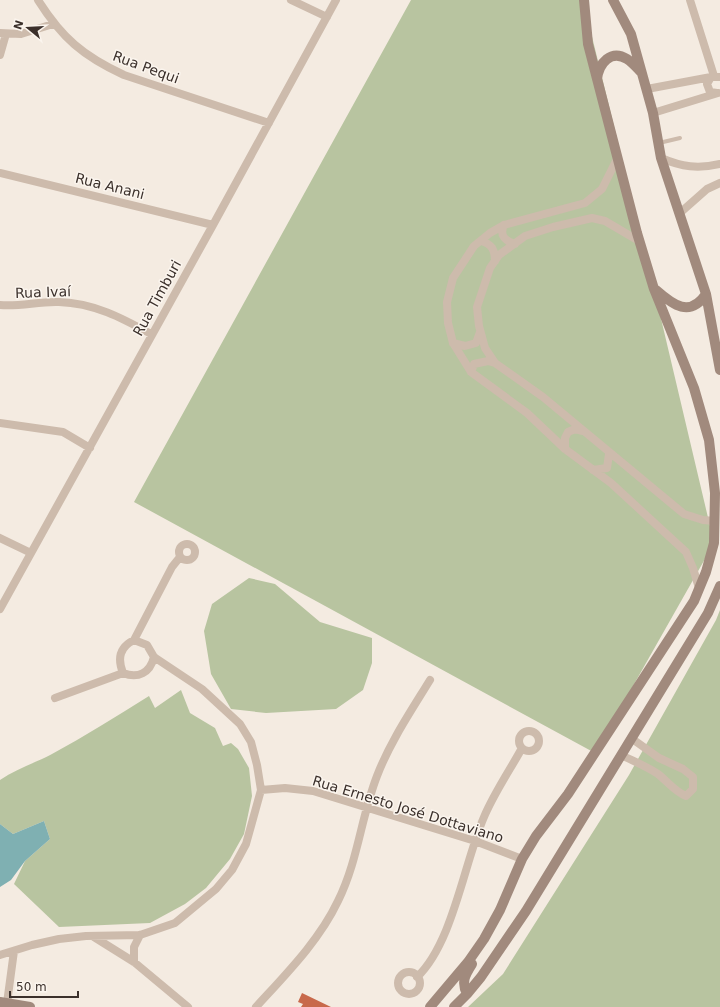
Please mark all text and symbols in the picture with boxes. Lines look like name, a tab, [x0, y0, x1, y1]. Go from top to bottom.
north arrow	[8, 8, 48, 48]
text: N	[11, 19, 27, 31]
street label: Rua Pequi	[111, 48, 181, 86]
street label: Rua Anani	[74, 170, 146, 202]
street label: Rua Timburi	[130, 257, 184, 339]
street label: Rua Ivaí	[15, 283, 72, 301]
street label: Rua Ernesto José Dottaviano	[311, 772, 505, 846]
scale bar	[10, 973, 78, 999]
text: 50 m	[16, 980, 47, 994]

